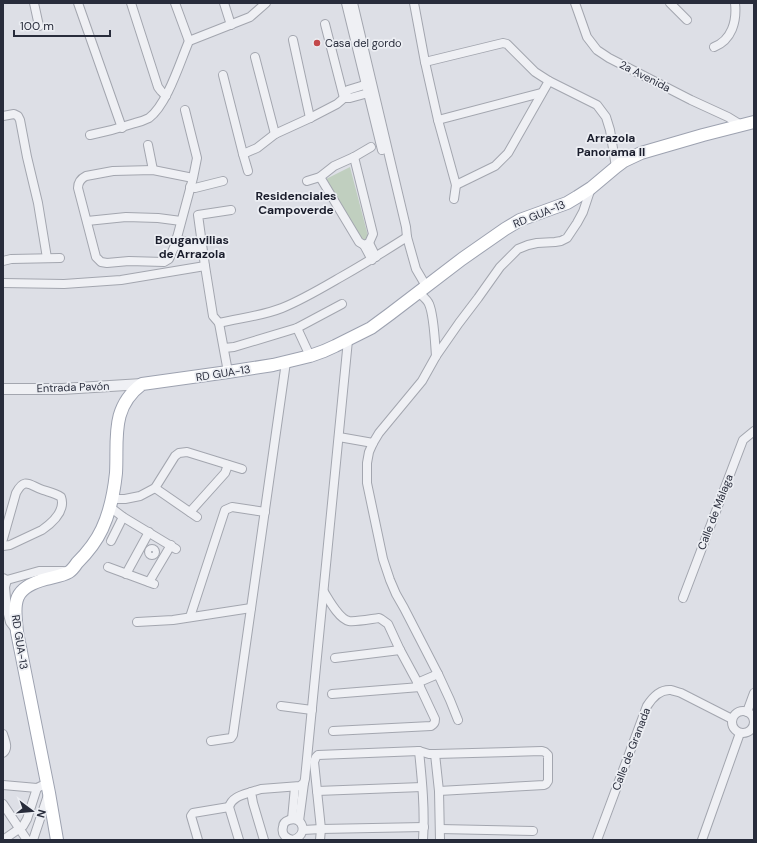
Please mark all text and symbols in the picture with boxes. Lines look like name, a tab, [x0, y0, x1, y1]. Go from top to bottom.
scale bar	[14, 12, 110, 38]
text: 100 m	[20, 18, 54, 34]
place label: Casa del gordo	[325, 36, 402, 50]
marker: Casa del gordo	[312, 38, 322, 48]
street label: 2a Avenida	[617, 57, 673, 95]
district label: Arrazola Panorama II	[577, 130, 645, 160]
district label: Residenciales Campoverde	[255, 188, 337, 218]
street label: RD GUA-13	[511, 197, 567, 231]
district label: Bouganvilias de Arrazola	[155, 232, 229, 262]
street label: RD GUA-13	[195, 362, 251, 384]
street label: Entrada Pavón	[36, 379, 110, 395]
street label: Calle de Málaga	[694, 472, 736, 552]
street label: RD GUA-13	[9, 614, 31, 670]
street label: Calle de Granada	[609, 706, 653, 792]
north arrow	[12, 791, 52, 831]
text: N	[34, 808, 49, 820]

